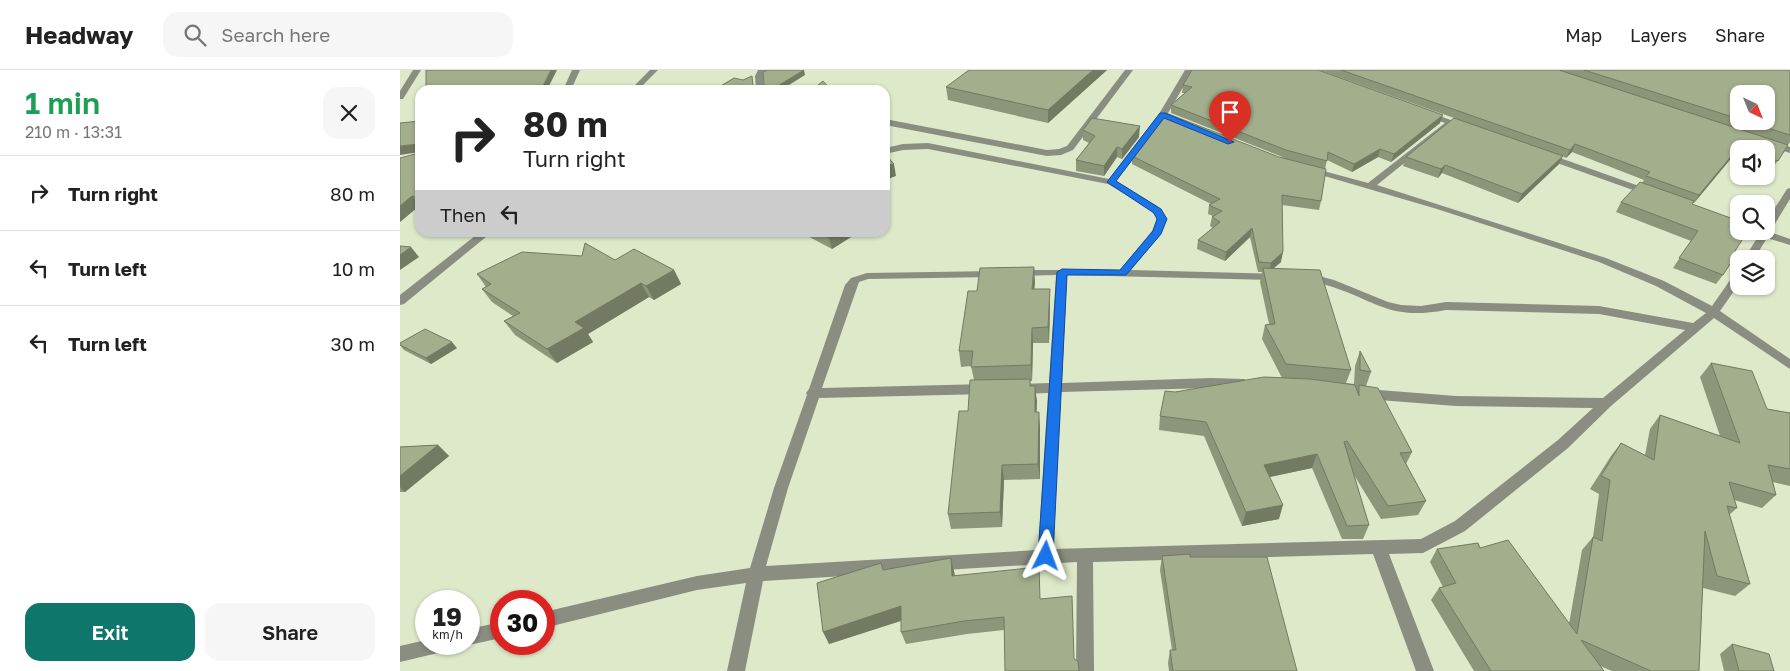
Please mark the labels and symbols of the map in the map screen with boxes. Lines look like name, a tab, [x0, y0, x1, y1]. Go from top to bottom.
north arrow	[1730, 85, 1775, 130]
pin	[1209, 91, 1251, 142]
position arrow	[1019, 529, 1071, 581]
speed limit sign: 30	[490, 590, 555, 655]

